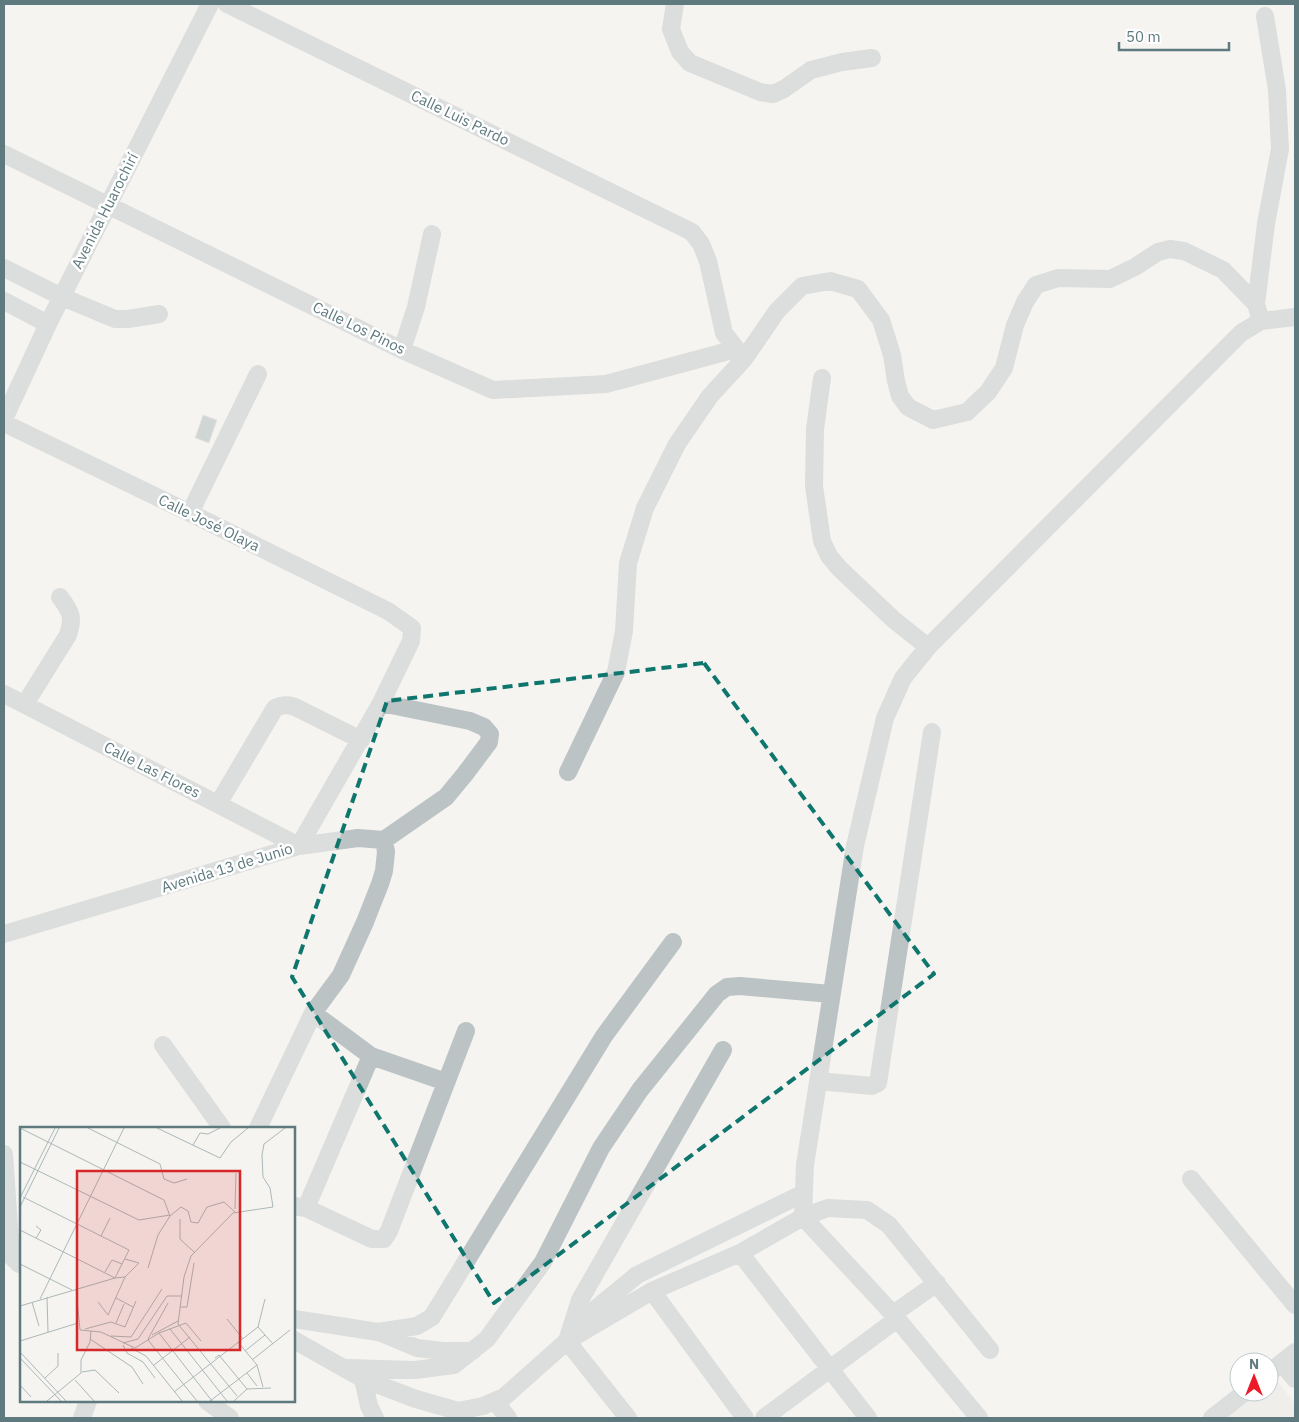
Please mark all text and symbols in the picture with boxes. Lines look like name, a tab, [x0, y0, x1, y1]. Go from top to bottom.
scale bar	[1119, 20, 1229, 52]
text: 50 m	[1126, 27, 1161, 46]
street label: Calle Luis Pardo	[408, 86, 513, 150]
street label: Avenida Huarochirí	[67, 149, 142, 272]
street label: Calle Los Pinos	[310, 297, 409, 358]
street label: Calle José Olaya	[156, 490, 263, 555]
street label: Calle Las Flores	[101, 737, 203, 802]
street label: Avenida 13 de Junio	[159, 839, 295, 897]
inset map	[20, 1127, 295, 1402]
north arrow	[1229, 1352, 1279, 1402]
text: N	[1249, 1355, 1259, 1373]

